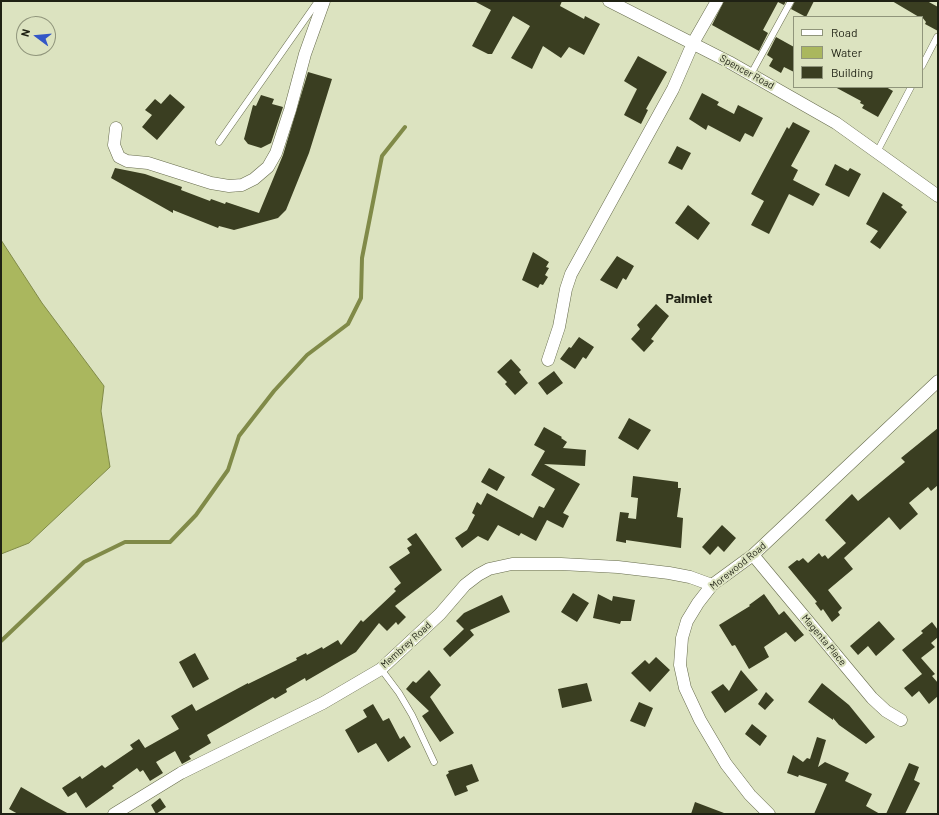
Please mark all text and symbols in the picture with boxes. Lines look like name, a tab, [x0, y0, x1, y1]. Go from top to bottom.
north arrow	[16, 16, 56, 56]
legend	[793, 16, 923, 88]
text: Road	[831, 25, 858, 39]
text: N	[18, 28, 32, 38]
text: Water	[831, 45, 862, 59]
street label: Spencer Road	[718, 52, 776, 92]
text: Building	[831, 65, 873, 79]
district label: Palmiet	[665, 290, 713, 306]
street label: Morewood Road	[707, 540, 769, 592]
street label: Magenta Place	[799, 612, 849, 668]
street label: Membrey Road	[378, 619, 434, 671]

